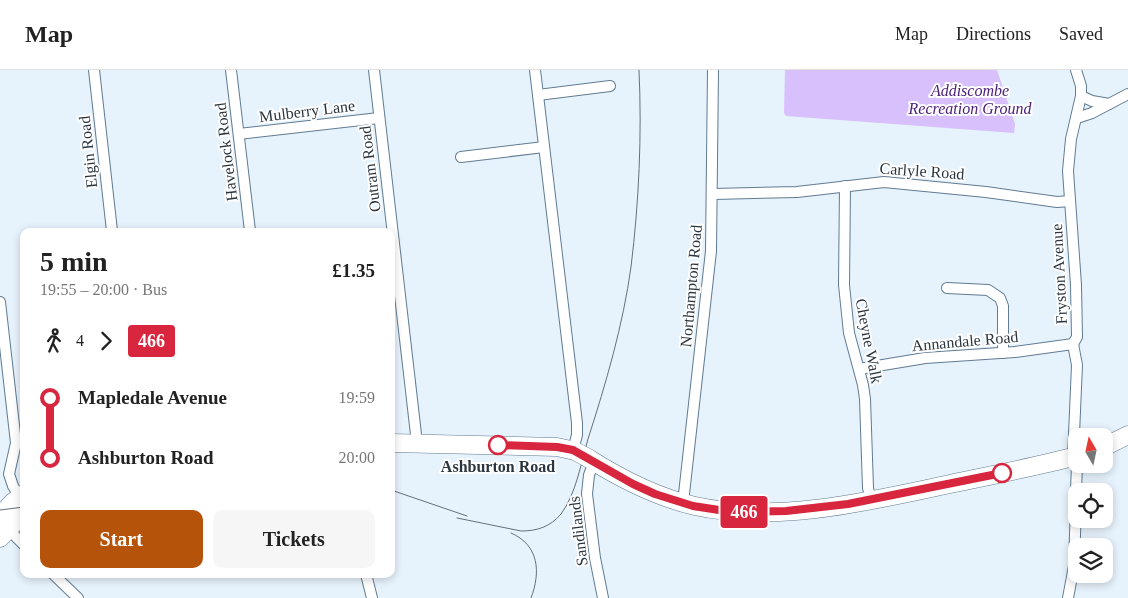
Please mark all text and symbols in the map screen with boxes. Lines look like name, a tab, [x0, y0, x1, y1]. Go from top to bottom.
text: Map	[25, 21, 73, 47]
text: Map	[895, 24, 928, 44]
text: Directions	[956, 24, 1031, 44]
text: Saved	[1059, 24, 1103, 44]
park label: Addiscombe Recreation Ground	[908, 82, 1032, 117]
street label: Mulberry Lane	[258, 97, 356, 126]
street label: Havelock Road	[212, 102, 240, 202]
street label: Elgin Road	[76, 115, 101, 189]
street label: Outram Road	[356, 125, 384, 213]
street label: Carlyle Road	[879, 160, 965, 183]
street label: Fryston Avenue	[1048, 223, 1071, 325]
street label: Northampton Road	[677, 224, 706, 348]
text: 5 min	[40, 246, 108, 277]
text: £1.35	[332, 260, 375, 281]
text: 19:55 – 20:00 · Bus	[40, 281, 167, 298]
street label: Cheyne Walk	[851, 297, 886, 385]
icon: walk	[40, 327, 68, 355]
icon: forward	[92, 327, 120, 355]
street label: Annandale Road	[911, 328, 1019, 354]
text: 466	[138, 331, 165, 351]
text: 4	[76, 332, 84, 349]
text: Mapledale Avenue	[78, 387, 227, 408]
text: 19:59	[339, 389, 375, 406]
north arrow	[1068, 428, 1112, 472]
map controls	[1068, 428, 1113, 583]
marker: Ashburton Road	[488, 435, 508, 455]
text: Ashburton Road	[78, 447, 214, 468]
text: 20:00	[339, 449, 375, 466]
place label: Ashburton Road	[441, 458, 555, 475]
unlabelled marker	[992, 463, 1012, 483]
button: locate	[1068, 483, 1113, 528]
street label: Sandilands	[565, 495, 591, 567]
line badge: 466	[715, 496, 773, 528]
text: 466	[731, 502, 758, 522]
button: Start	[40, 510, 203, 568]
button: Tickets	[213, 510, 375, 568]
button: layers	[1068, 538, 1113, 583]

